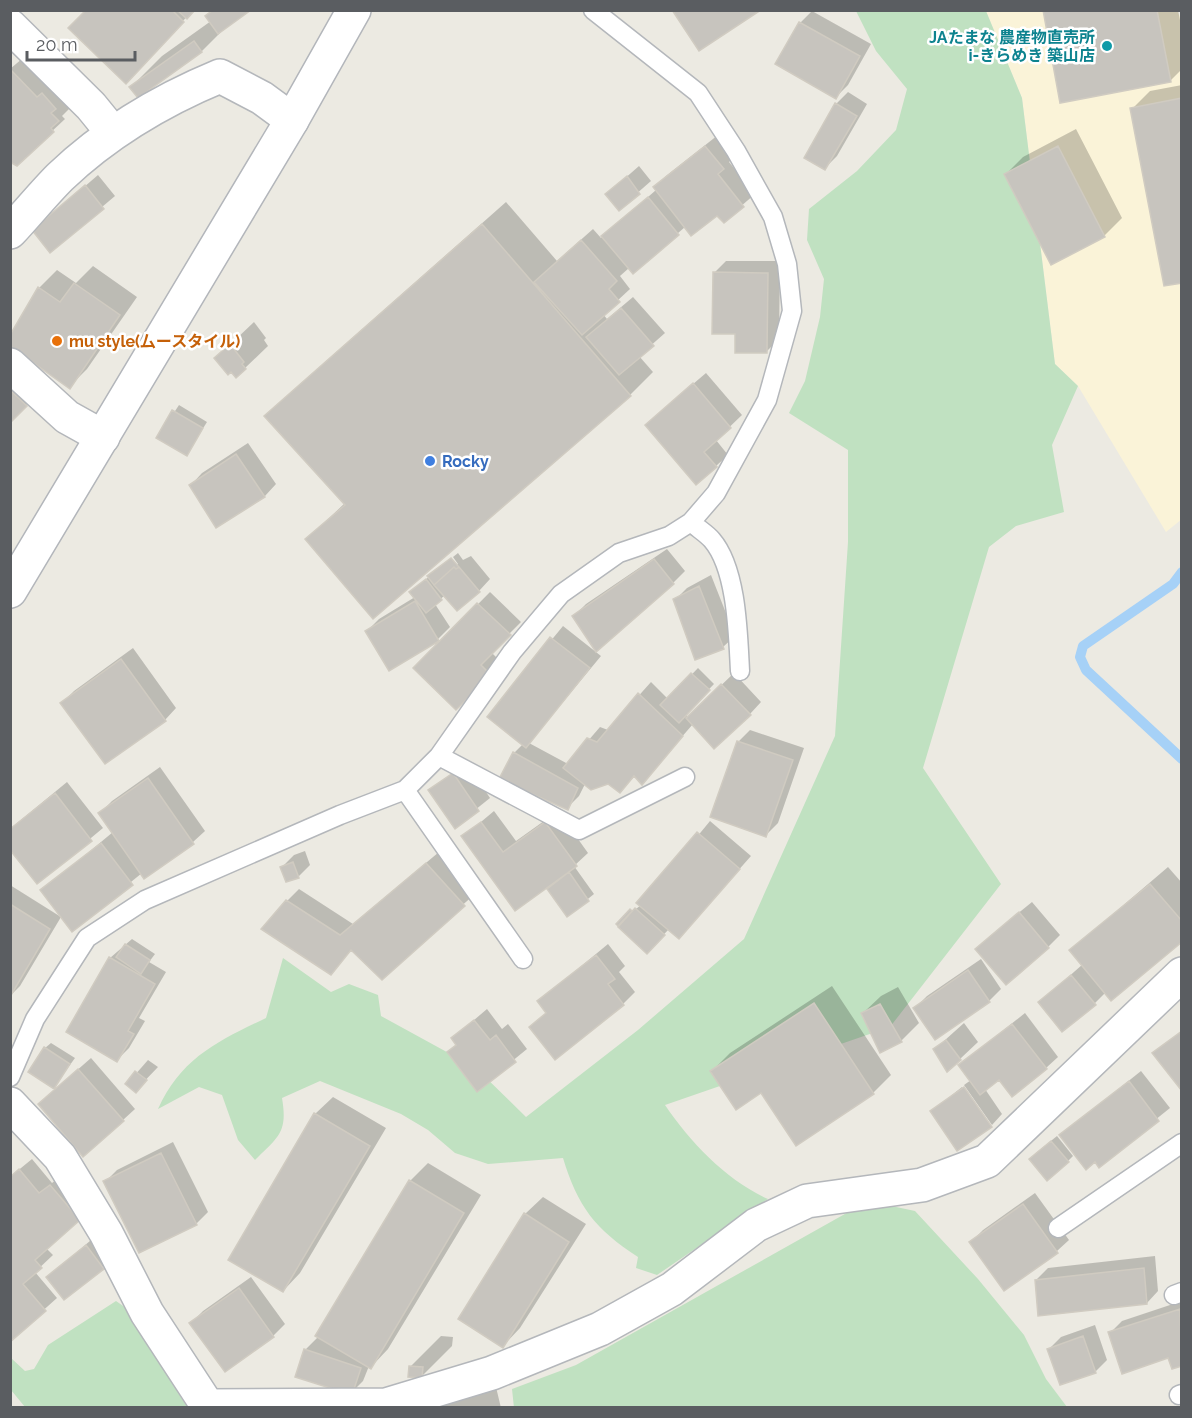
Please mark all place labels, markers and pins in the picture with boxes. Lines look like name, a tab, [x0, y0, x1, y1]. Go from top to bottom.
place label: JAたまな 農産物直売所 i-きらめき 築山店	[929, 28, 1095, 65]
marker: JAたまな 農産物直売所 i-きらめき 築山店	[1100, 39, 1114, 53]
place label: mu style(厶ースタイル)	[69, 332, 240, 351]
marker: mu style(厶ースタイル)	[50, 334, 64, 348]
place label: Rocky	[442, 452, 489, 471]
marker: Rocky	[423, 454, 437, 468]

